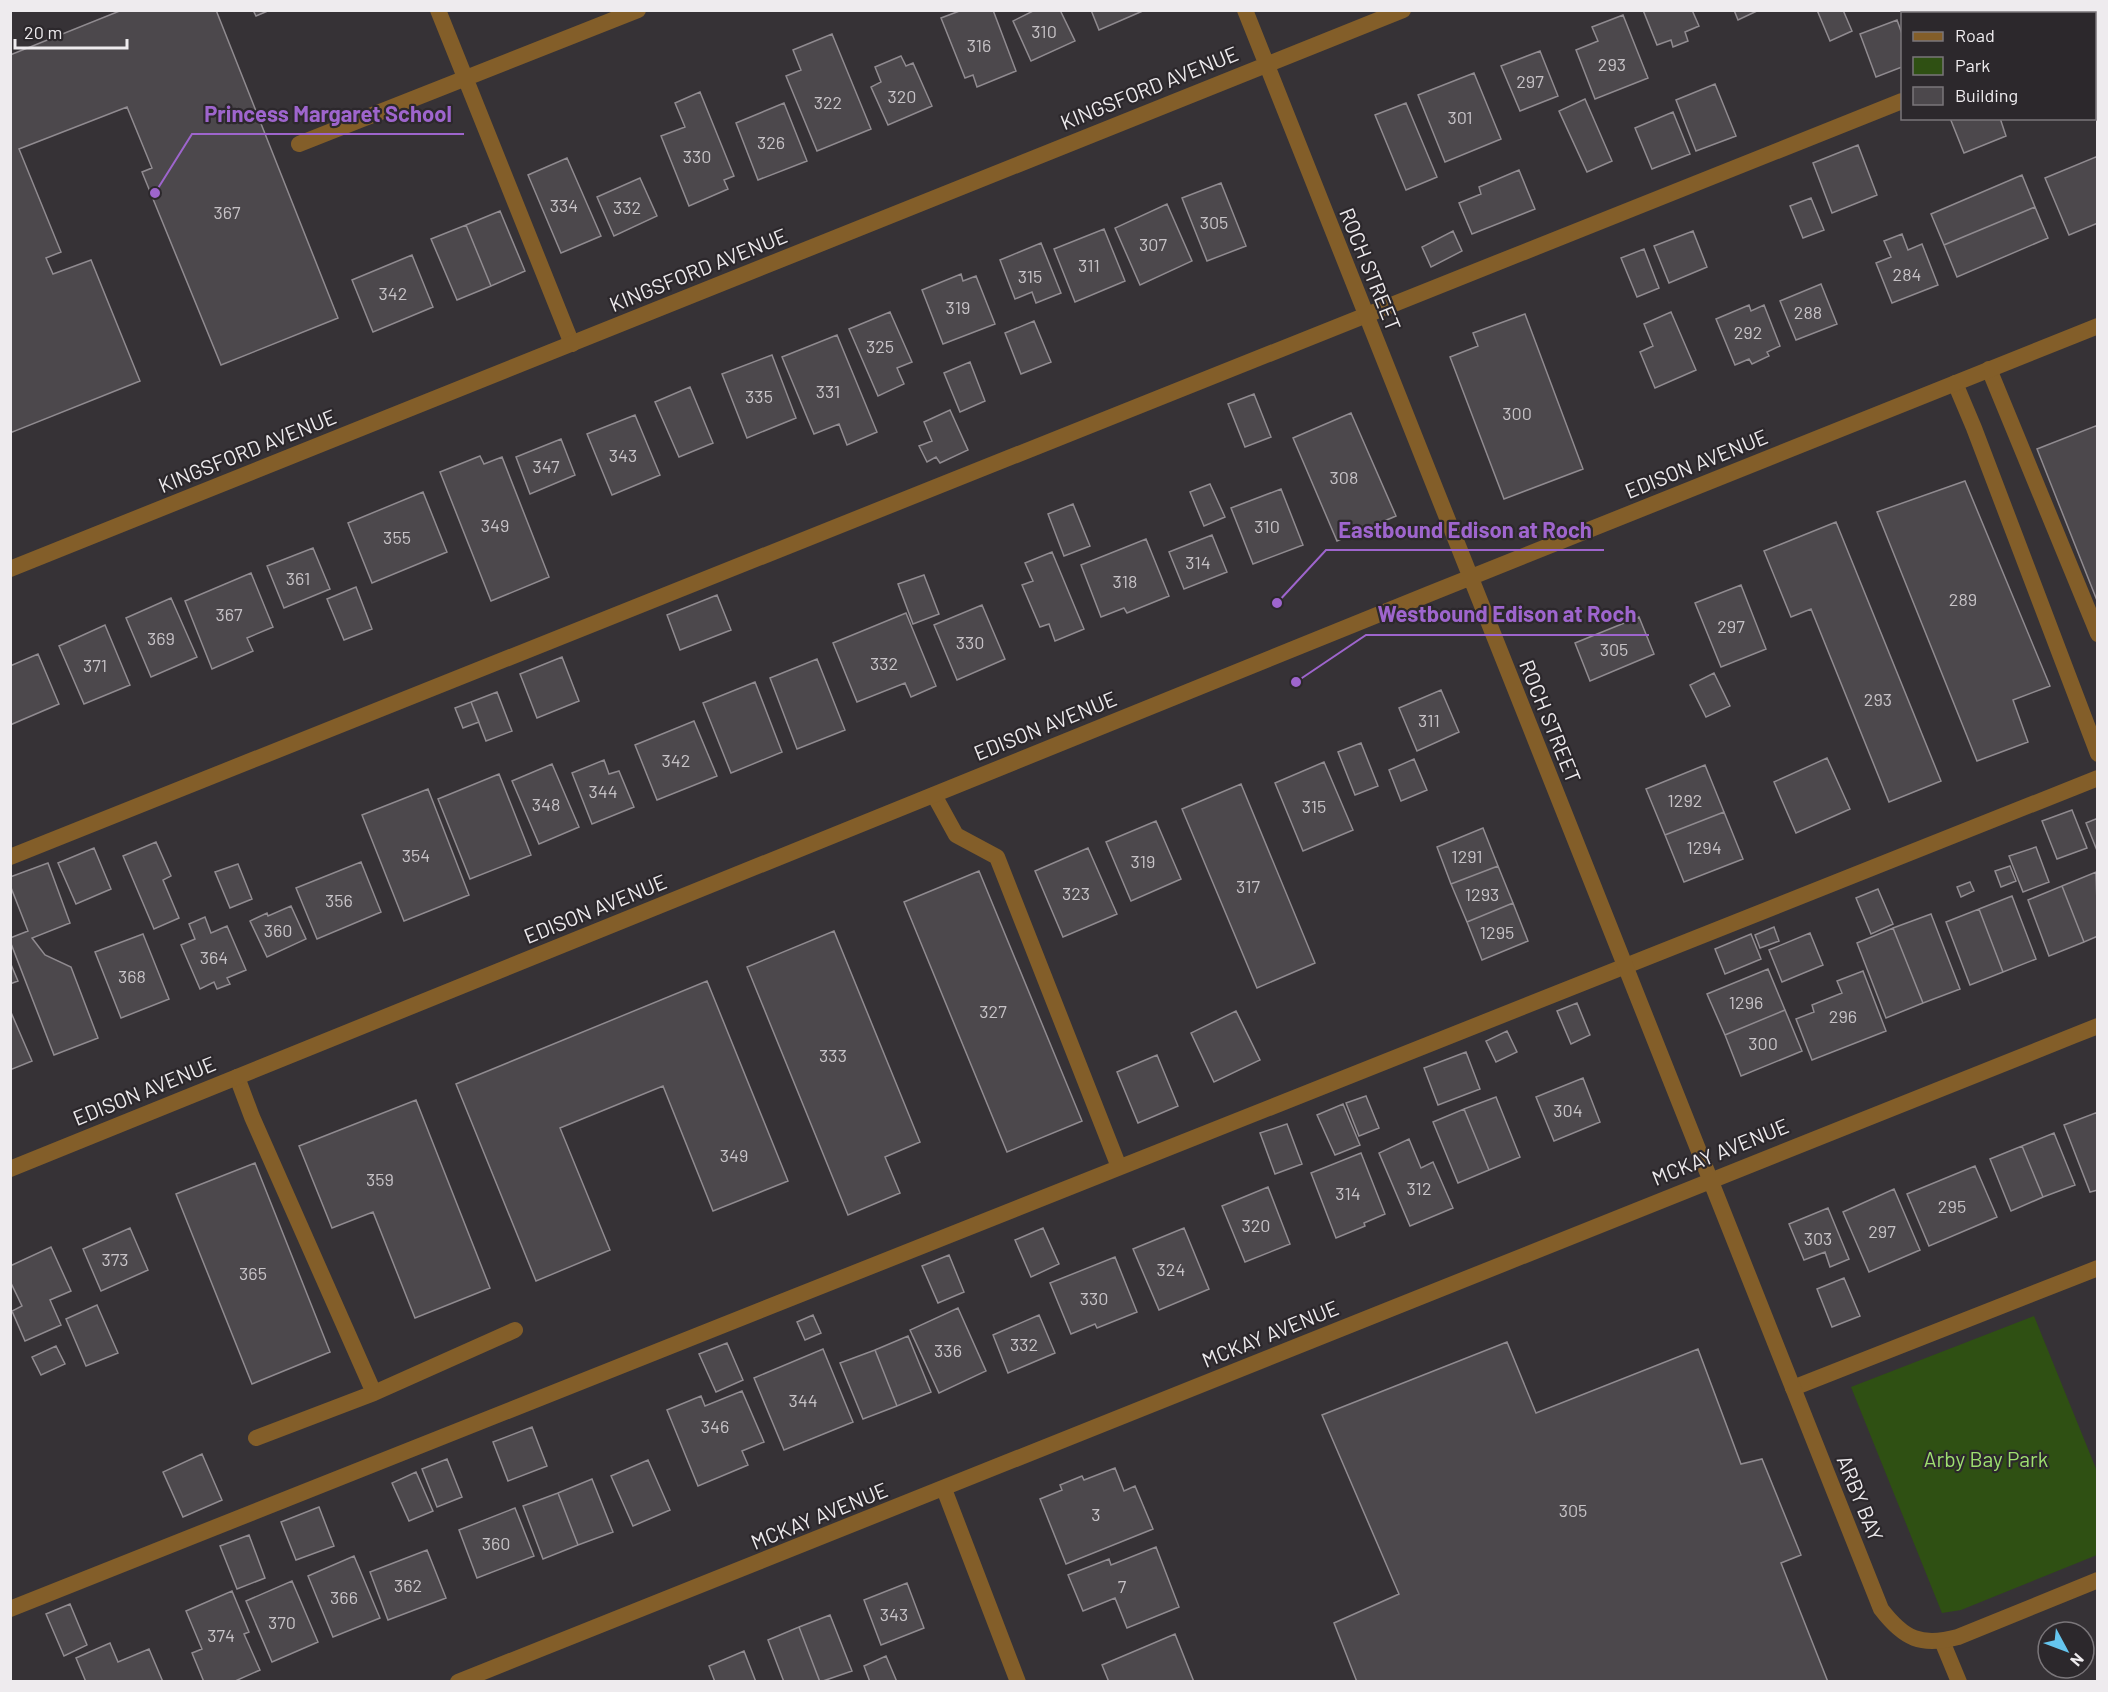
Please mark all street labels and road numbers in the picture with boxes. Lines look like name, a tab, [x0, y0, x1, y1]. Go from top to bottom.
street label: KINGSFORD AVENUE	[1056, 40, 1242, 134]
street label: ROCH STREET	[1335, 204, 1407, 334]
street label: KINGSFORD AVENUE	[605, 222, 791, 316]
street label: KINGSFORD AVENUE	[154, 403, 340, 497]
street label: EDISON AVENUE	[1621, 423, 1771, 503]
street label: ROCH STREET	[1515, 656, 1587, 786]
street label: EDISON AVENUE	[970, 685, 1120, 765]
street label: EDISON AVENUE	[520, 868, 670, 948]
street label: EDISON AVENUE	[69, 1050, 219, 1130]
street label: MCKAY AVENUE	[1648, 1112, 1792, 1190]
street label: MCKAY AVENUE	[1198, 1294, 1342, 1372]
street label: ARBY BAY	[1832, 1451, 1890, 1545]
street label: MCKAY AVENUE	[747, 1476, 891, 1554]

